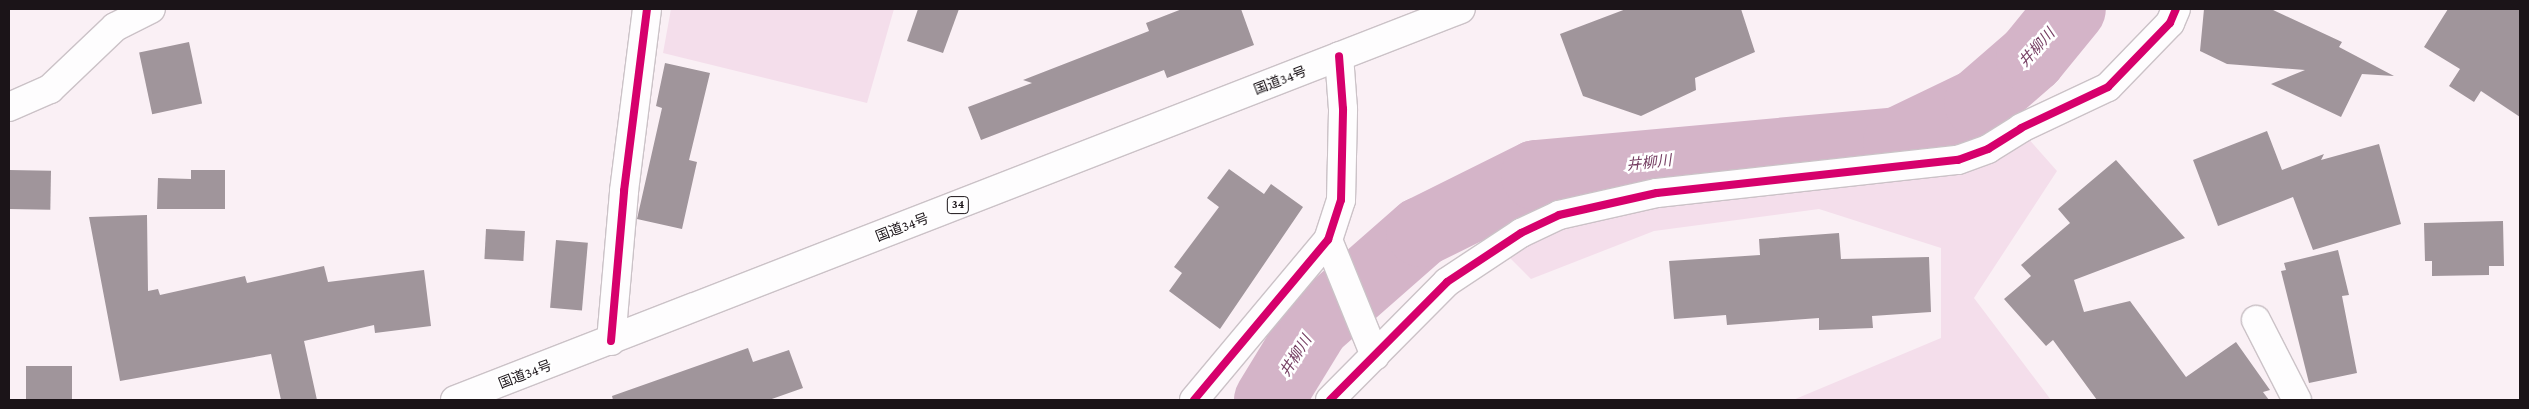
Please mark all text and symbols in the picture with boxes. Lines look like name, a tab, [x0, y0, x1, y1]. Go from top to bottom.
water label: 井柳川	[2015, 25, 2059, 71]
street label: 国道34号	[1251, 62, 1309, 98]
water label: 井柳川	[1626, 152, 1672, 174]
road number: 34	[947, 196, 969, 214]
street label: 国道34号	[873, 209, 931, 245]
water label: 井柳川	[1276, 332, 1316, 380]
street label: 国道34号	[496, 356, 554, 392]

